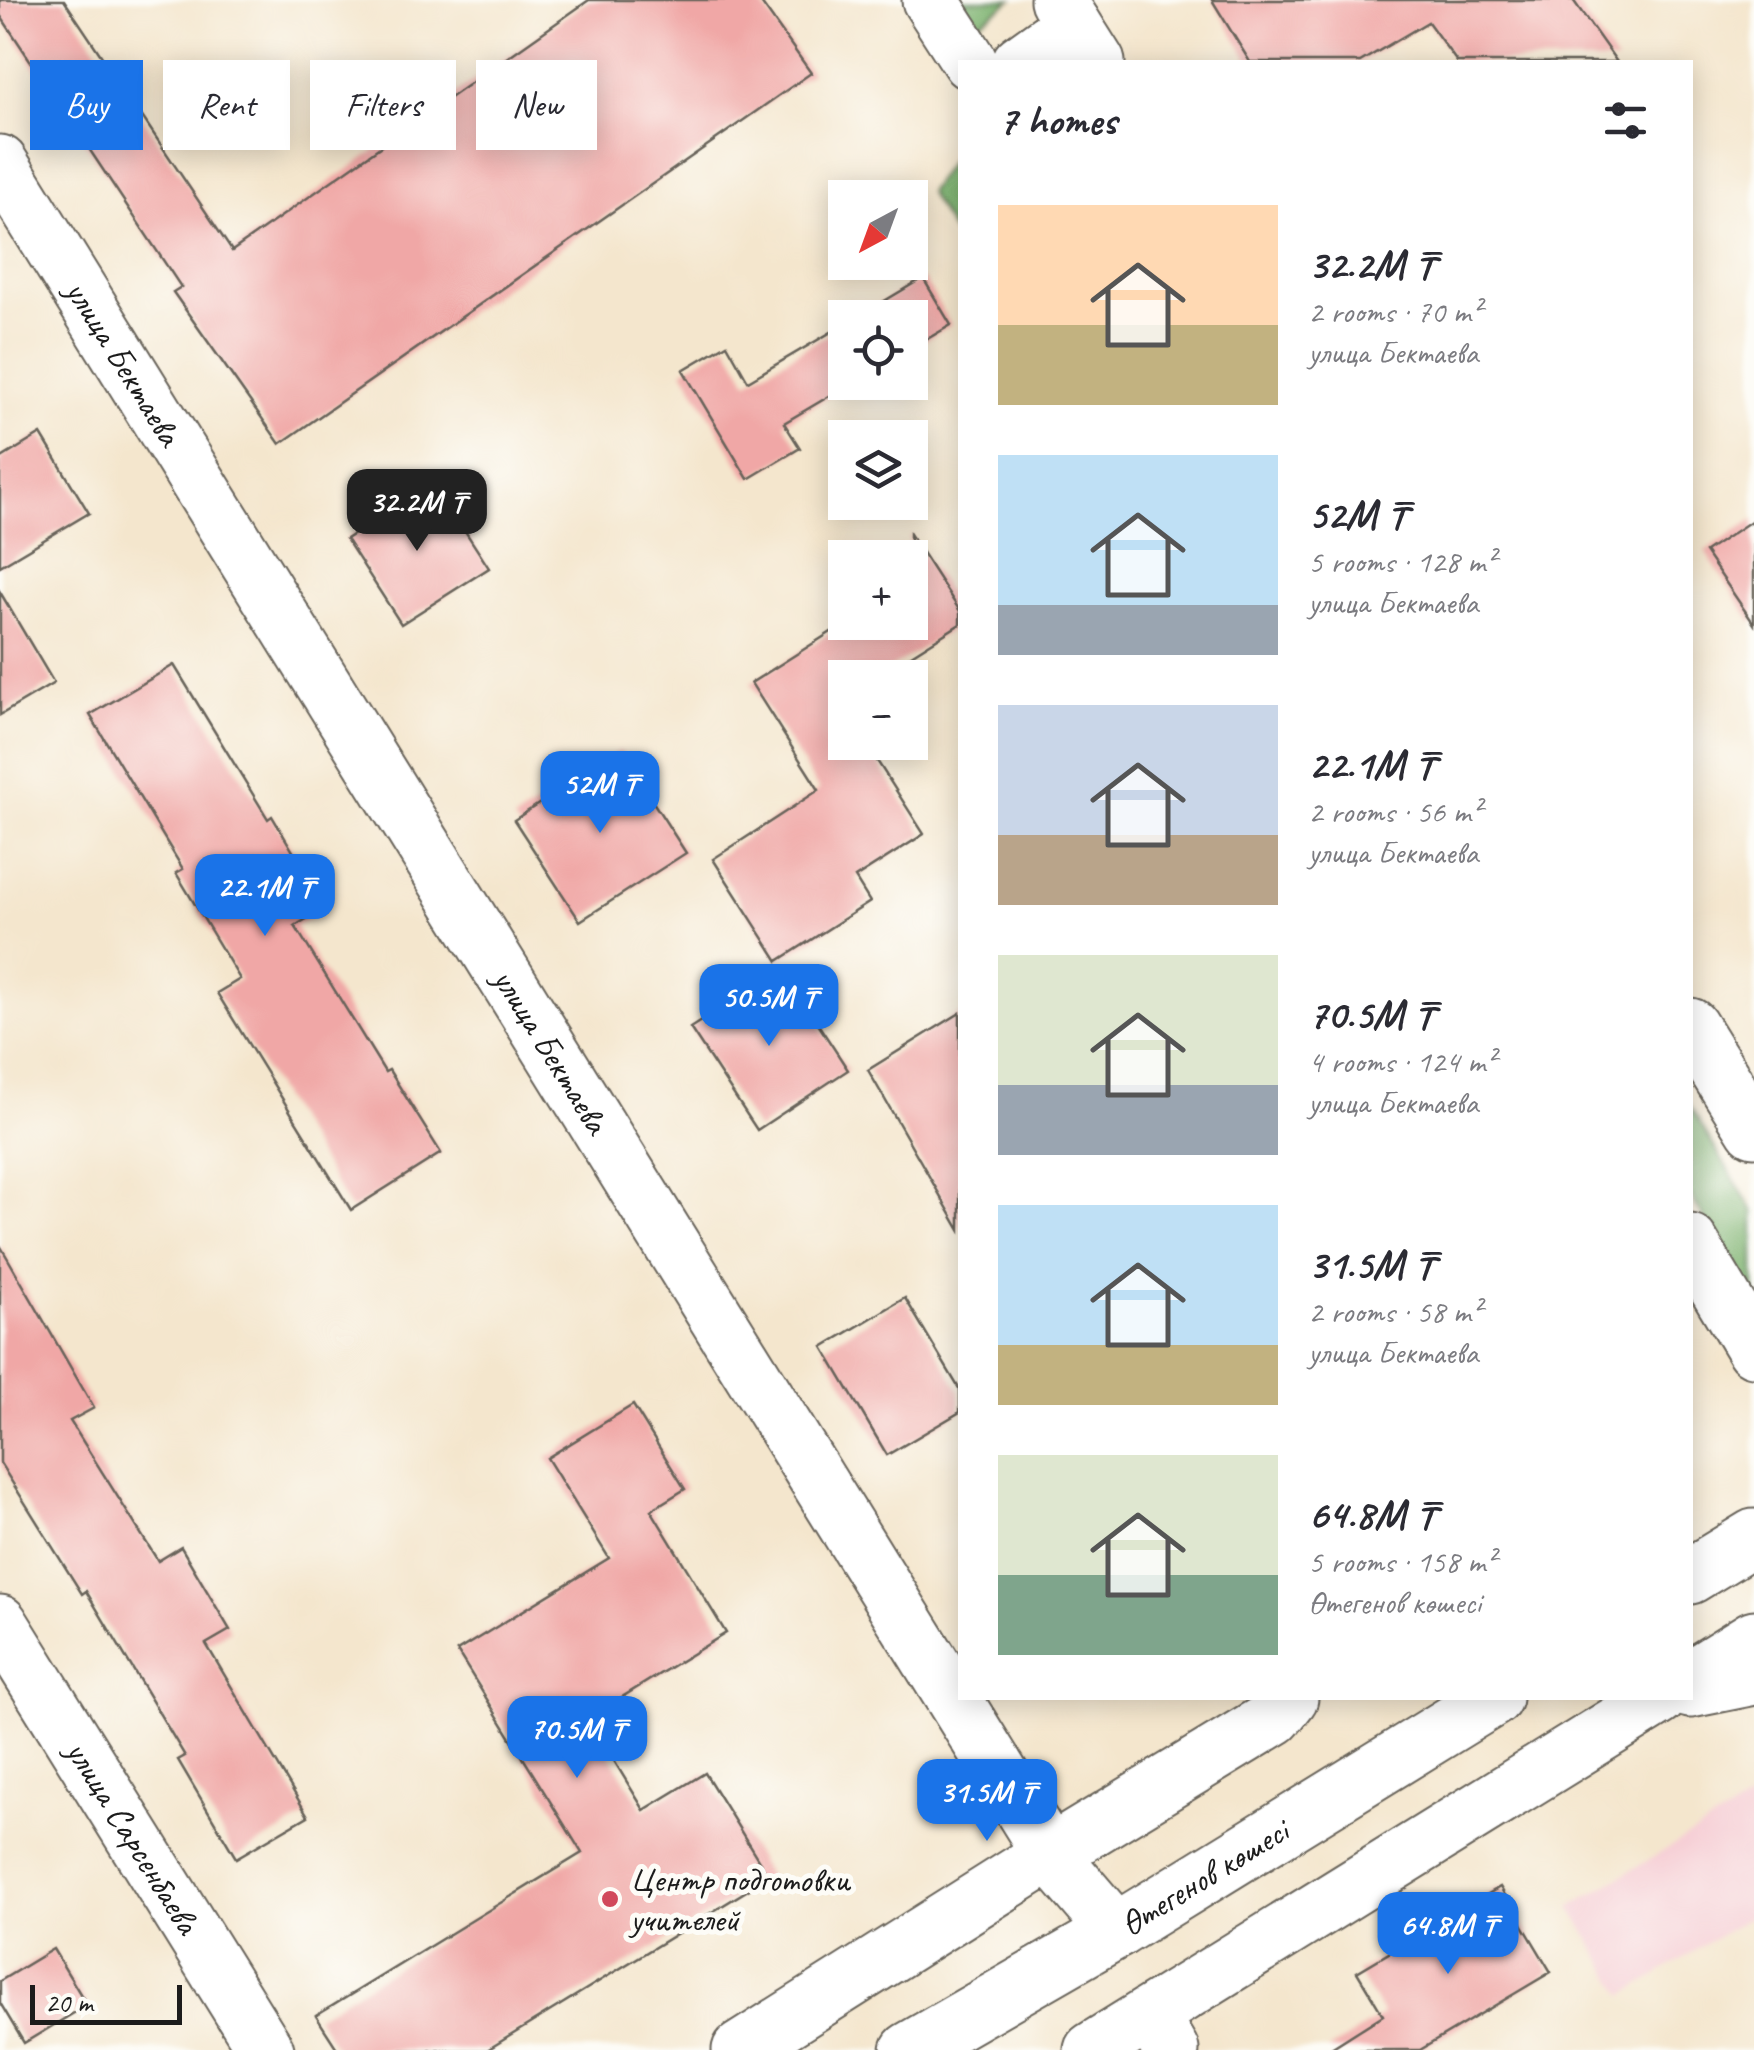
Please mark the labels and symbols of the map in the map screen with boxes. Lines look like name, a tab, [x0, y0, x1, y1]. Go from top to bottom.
north arrow	[828, 180, 928, 280]
street label: улица Бектаева	[54, 270, 193, 456]
pin: 32.2M ₸	[325, 469, 509, 554]
pin: 52M ₸	[530, 751, 670, 836]
pin: 22.1M ₸	[173, 854, 357, 939]
street label: улица Бектаева	[481, 958, 621, 1144]
pin: 50.5M ₸	[677, 964, 861, 1049]
pin: 70.5M ₸	[485, 1696, 669, 1781]
street label: улица Сарсенбаева	[55, 1730, 211, 1944]
pin: 31.5M ₸	[895, 1759, 1079, 1844]
street label: Өтегенов көшесі	[1112, 1806, 1300, 1946]
place label: Центр подготовки учителей	[628, 1857, 852, 1942]
marker: Центр подготовки учителей	[599, 1888, 621, 1910]
pin: 64.8M ₸	[1356, 1892, 1540, 1977]
scale bar	[30, 1980, 182, 2024]

